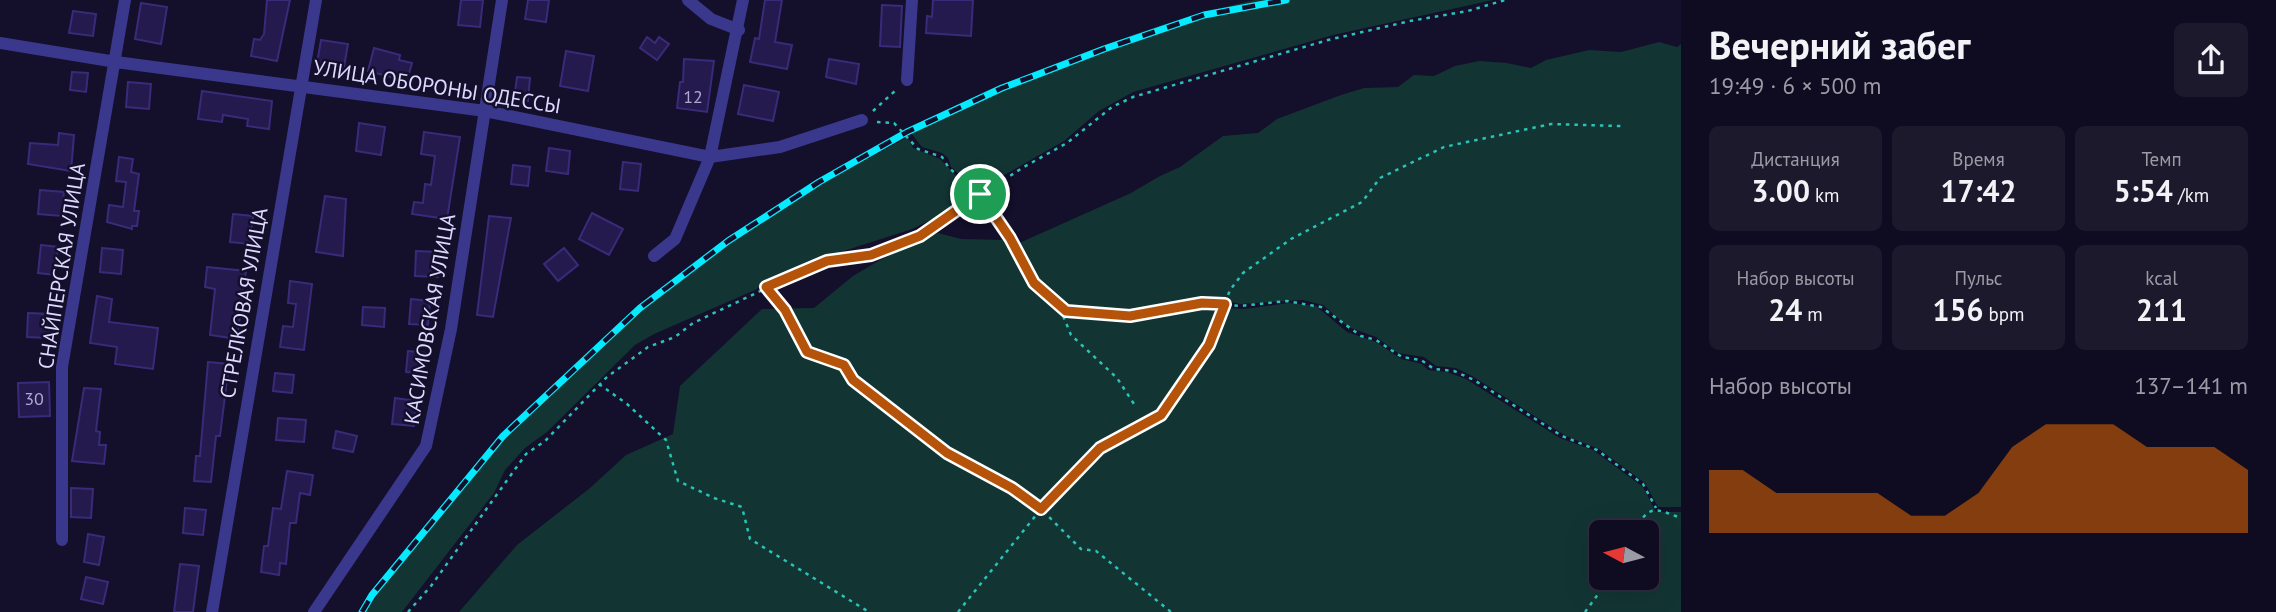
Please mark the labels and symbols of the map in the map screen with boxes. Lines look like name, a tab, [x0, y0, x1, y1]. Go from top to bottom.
street label: УЛИЦА ОБОРОНЫ ОДЕССЫ	[311, 54, 563, 119]
house number: 12	[683, 85, 703, 108]
street label: СНАЙПЕРСКАЯ УЛИЦА	[32, 160, 91, 371]
pin	[950, 164, 1010, 224]
street label: СТРЕЛКОВАЯ УЛИЦА	[213, 205, 274, 400]
street label: КАСИМОВСКАЯ УЛИЦА	[398, 211, 461, 426]
house number: 30	[24, 387, 44, 410]
north arrow	[1589, 520, 1659, 590]

